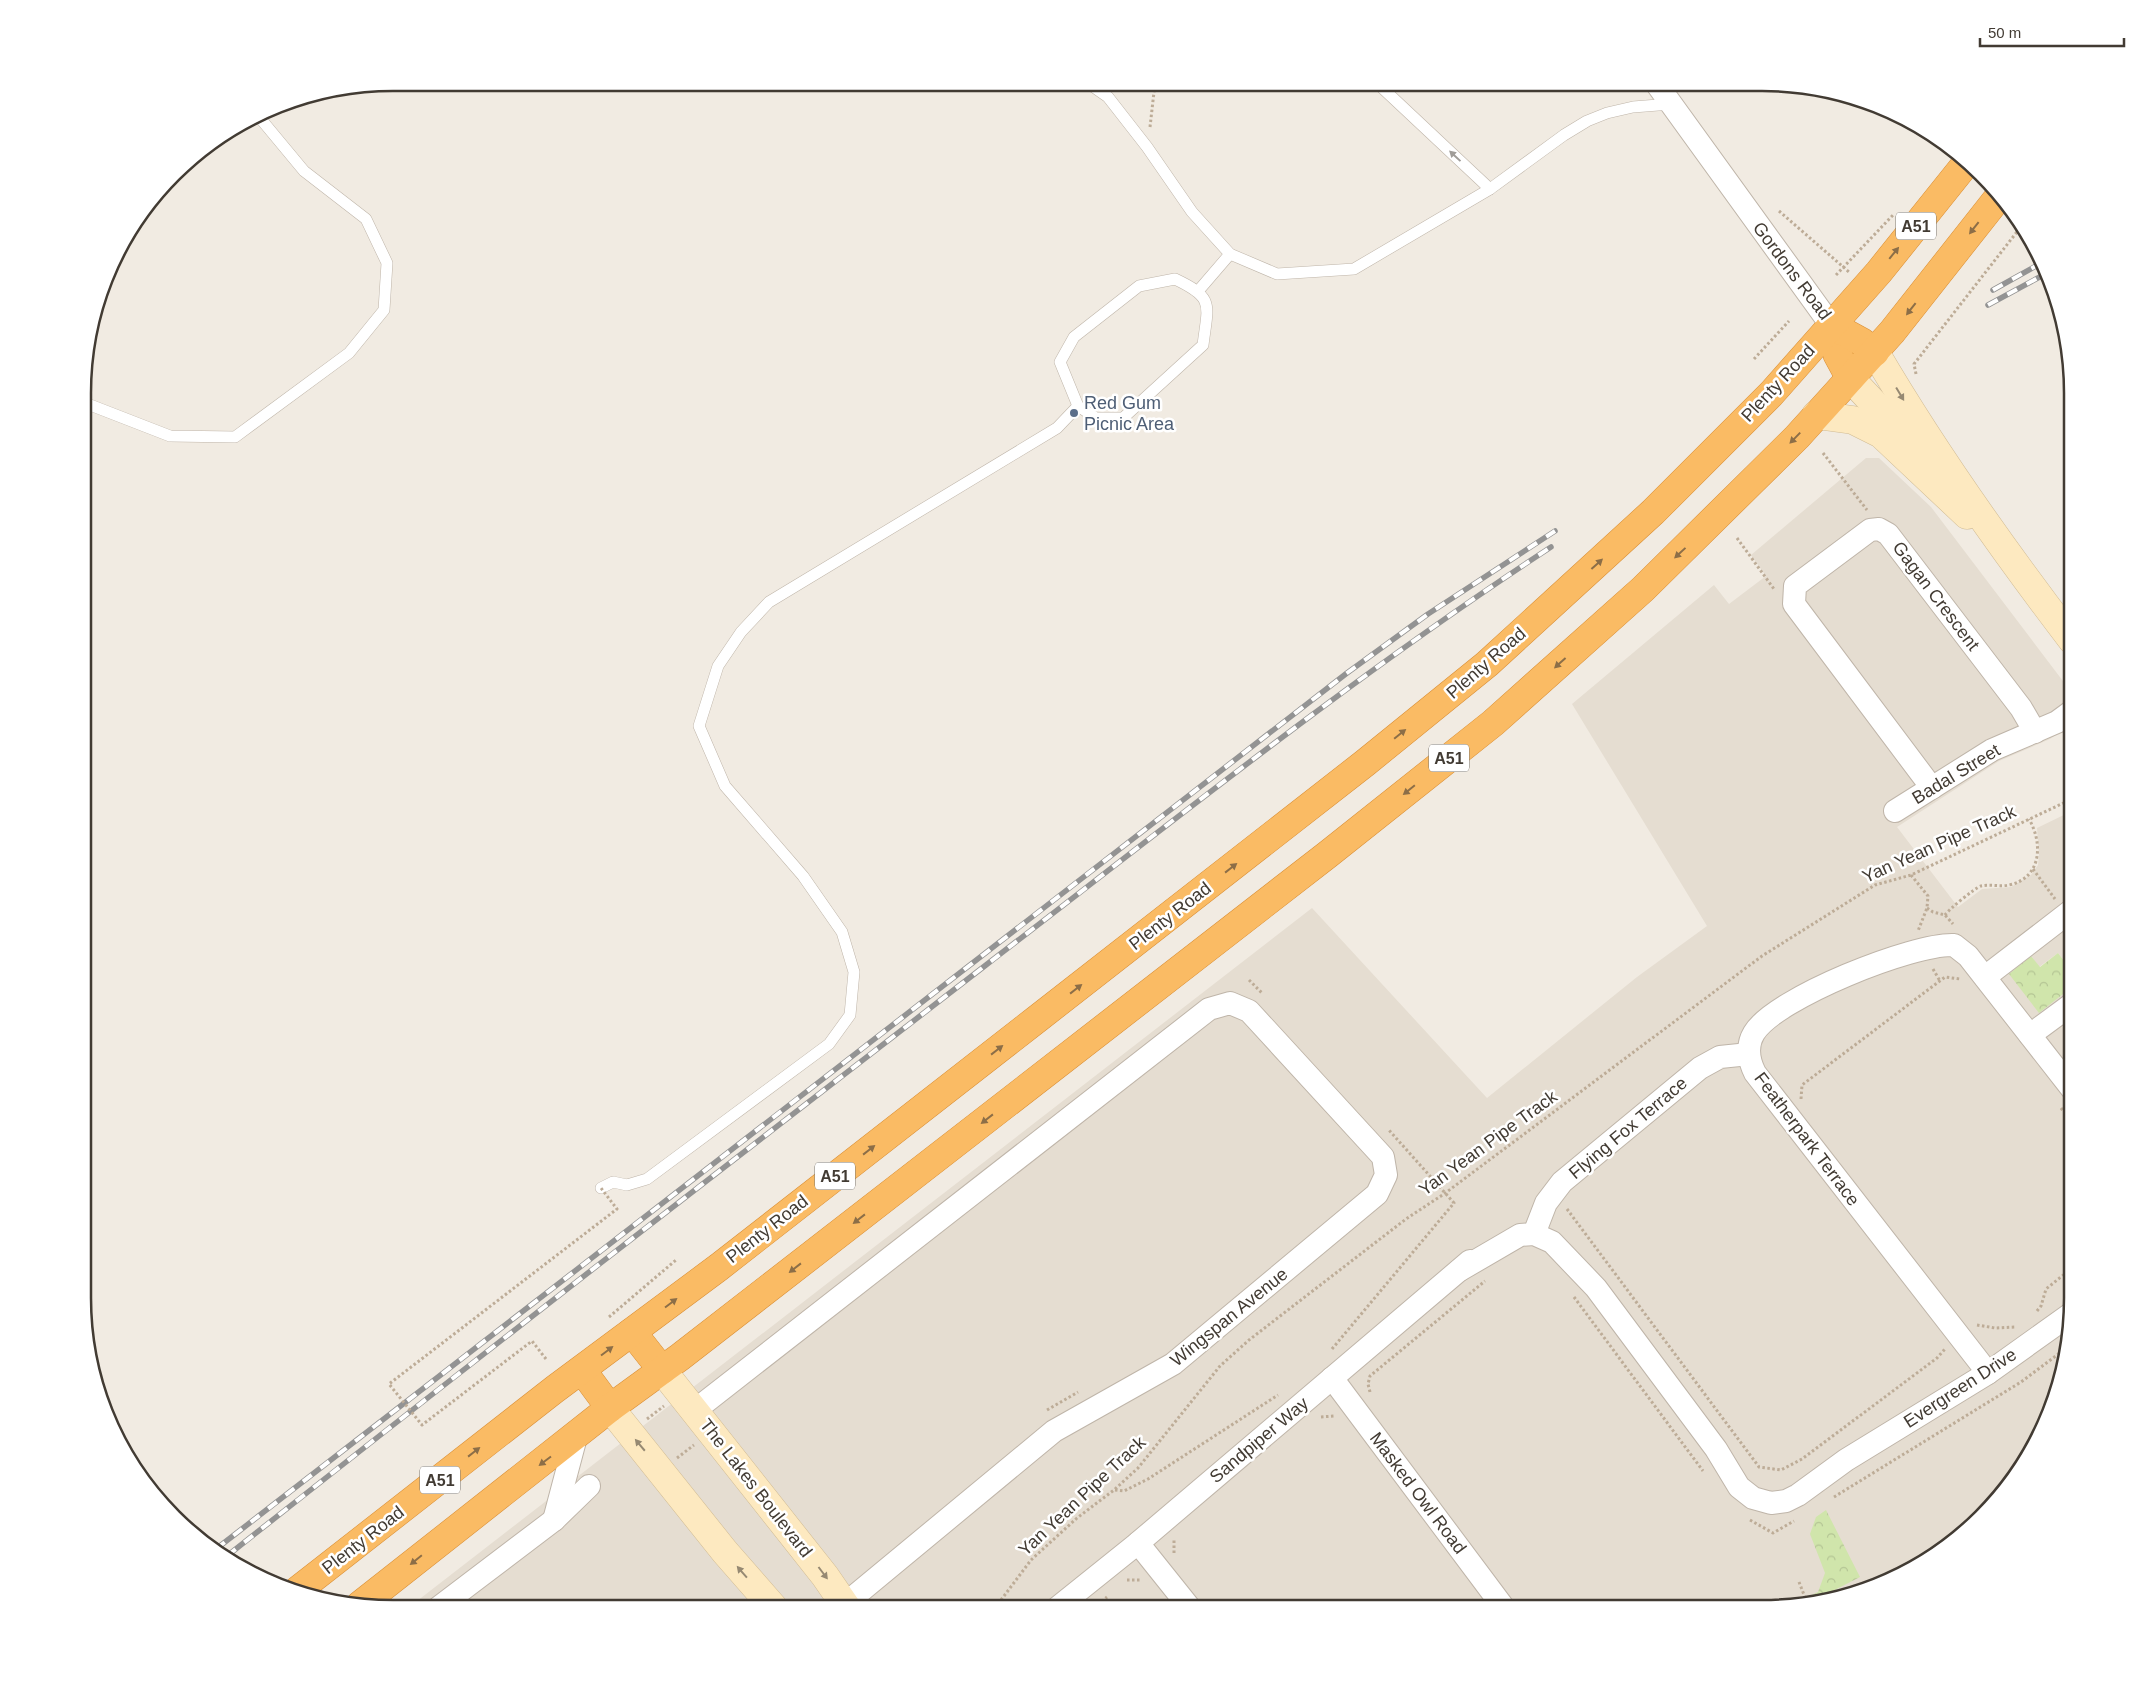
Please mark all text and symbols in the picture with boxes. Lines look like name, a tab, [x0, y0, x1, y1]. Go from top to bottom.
scale bar	[1980, 15, 2124, 47]
text: 50 m	[1988, 24, 2021, 41]
one-way arrow	[1449, 150, 1461, 162]
road number: A51	[1896, 212, 1936, 240]
street label: Gordons Road	[1749, 218, 1835, 324]
one-way arrow	[1969, 222, 1979, 235]
one-way arrow	[1888, 247, 1899, 260]
one-way arrow	[1905, 302, 1916, 315]
street label: Plenty Road	[1737, 340, 1819, 426]
one-way arrow	[1895, 387, 1904, 400]
place label: Red Gum Picnic Area	[1084, 393, 1175, 434]
marker: Red Gum Picnic Area	[1068, 407, 1080, 419]
one-way arrow	[1789, 432, 1801, 444]
street label: Gagan Crescent	[1889, 538, 1983, 654]
one-way arrow	[1675, 547, 1687, 559]
one-way arrow	[1590, 558, 1602, 570]
street label: Plenty Road	[1442, 623, 1530, 703]
one-way arrow	[1554, 657, 1567, 668]
one-way arrow	[1393, 729, 1406, 740]
street label: Badal Street	[1908, 740, 2004, 808]
road number: A51	[1429, 744, 1469, 771]
one-way arrow	[1403, 784, 1416, 795]
street label: Yan Yean Pipe Track	[1859, 801, 2020, 887]
one-way arrow	[1224, 862, 1237, 873]
street label: Plenty Road	[1125, 878, 1215, 954]
one-way arrow	[1069, 984, 1082, 995]
one-way arrow	[990, 1045, 1003, 1056]
street label: Featherpark Terrace	[1750, 1068, 1864, 1210]
street label: Flying Fox Terrace	[1565, 1073, 1691, 1183]
street label: Yan Yean Pipe Track	[1415, 1086, 1562, 1200]
one-way arrow	[981, 1114, 994, 1125]
one-way arrow	[862, 1145, 876, 1155]
road number: A51	[815, 1162, 855, 1190]
street label: Plenty Road	[722, 1191, 812, 1267]
one-way arrow	[852, 1213, 865, 1224]
one-way arrow	[789, 1262, 802, 1273]
street label: Wingspan Avenue	[1166, 1264, 1292, 1370]
one-way arrow	[664, 1297, 677, 1308]
street label: Evergreen Drive	[1900, 1344, 2020, 1432]
one-way arrow	[600, 1345, 613, 1356]
street label: Sandpiper Way	[1206, 1393, 1312, 1487]
street label: The Lakes Boulevard	[696, 1415, 816, 1561]
street label: Masked Owl Road	[1366, 1428, 1470, 1558]
street label: Yan Yean Pipe Track	[1015, 1431, 1150, 1560]
one-way arrow	[634, 1439, 645, 1452]
one-way arrow	[467, 1447, 480, 1458]
one-way arrow	[538, 1456, 552, 1466]
road number: A51	[420, 1466, 460, 1494]
street label: Plenty Road	[318, 1502, 408, 1578]
one-way arrow	[410, 1554, 423, 1565]
one-way arrow	[736, 1565, 747, 1578]
one-way arrow	[817, 1566, 828, 1579]

